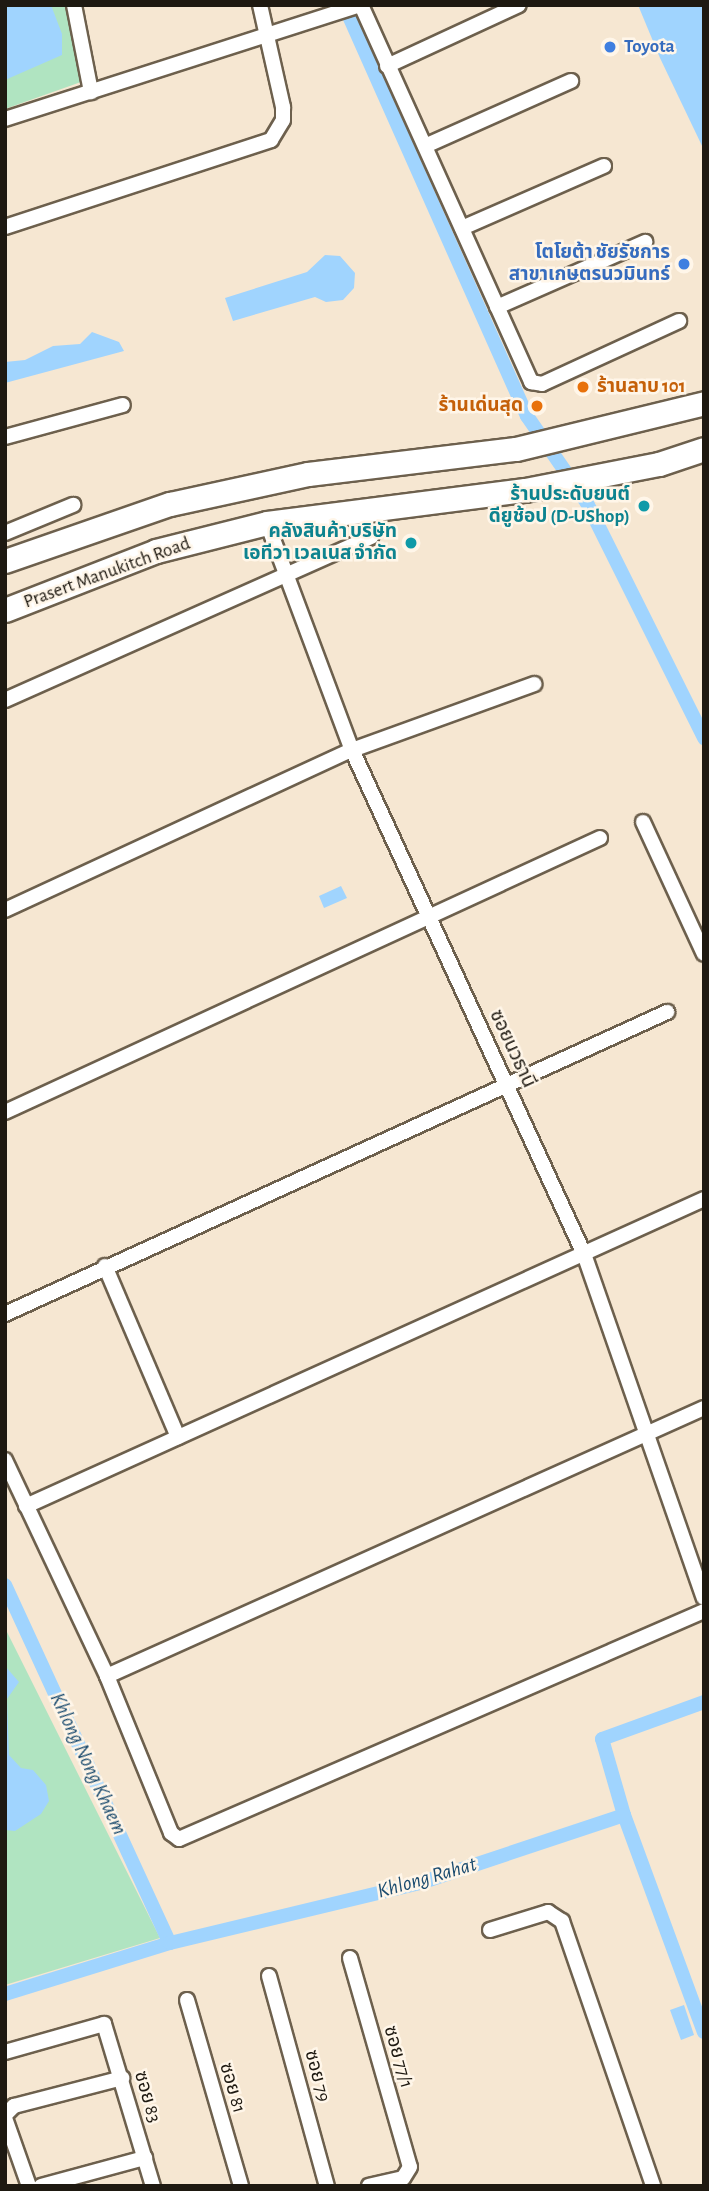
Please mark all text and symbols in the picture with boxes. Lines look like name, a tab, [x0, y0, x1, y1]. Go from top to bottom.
place label: Toyota	[624, 36, 675, 58]
marker: Toyota	[602, 39, 618, 55]
place label: โตโยต้า ชัยรัชการ สาขาเกษตรนวมินทร์	[509, 242, 670, 286]
marker: โตโยต้า ชัยรัชการ สาขาเกษตรนวมินทร์	[676, 256, 692, 272]
place label: ร้านลาบ 101	[597, 376, 686, 398]
marker: ร้านลาบ 101	[575, 379, 591, 395]
place label: ร้านเด่นสุด	[439, 395, 523, 417]
marker: ร้านเด่นสุด	[529, 398, 545, 414]
place label: ร้านประดับยนต์ ดียูช้อป (D-UShop)	[489, 484, 630, 528]
marker: ร้านประดับยนต์ ดียูช้อป (D-UShop)	[636, 498, 652, 514]
place label: คลังสินค้า บริษัท เอทีวา เวลเนส จำกัด	[243, 521, 397, 565]
street label: Prasert Manukitch Road	[21, 532, 193, 614]
marker: คลังสินค้า บริษัท เอทีวา เวลเนส จำกัด	[403, 535, 419, 551]
street label: ซอยนวธานี	[484, 1006, 540, 1092]
water label: Khlong Nong Khaem	[44, 1689, 132, 1839]
water label: Khlong Rahat	[374, 1852, 480, 1904]
street label: ซอย 77/1	[378, 2023, 418, 2091]
street label: ซอย 79	[299, 2048, 335, 2104]
street label: ซอย 81	[214, 2060, 250, 2116]
street label: ซอย 83	[129, 2069, 165, 2125]

